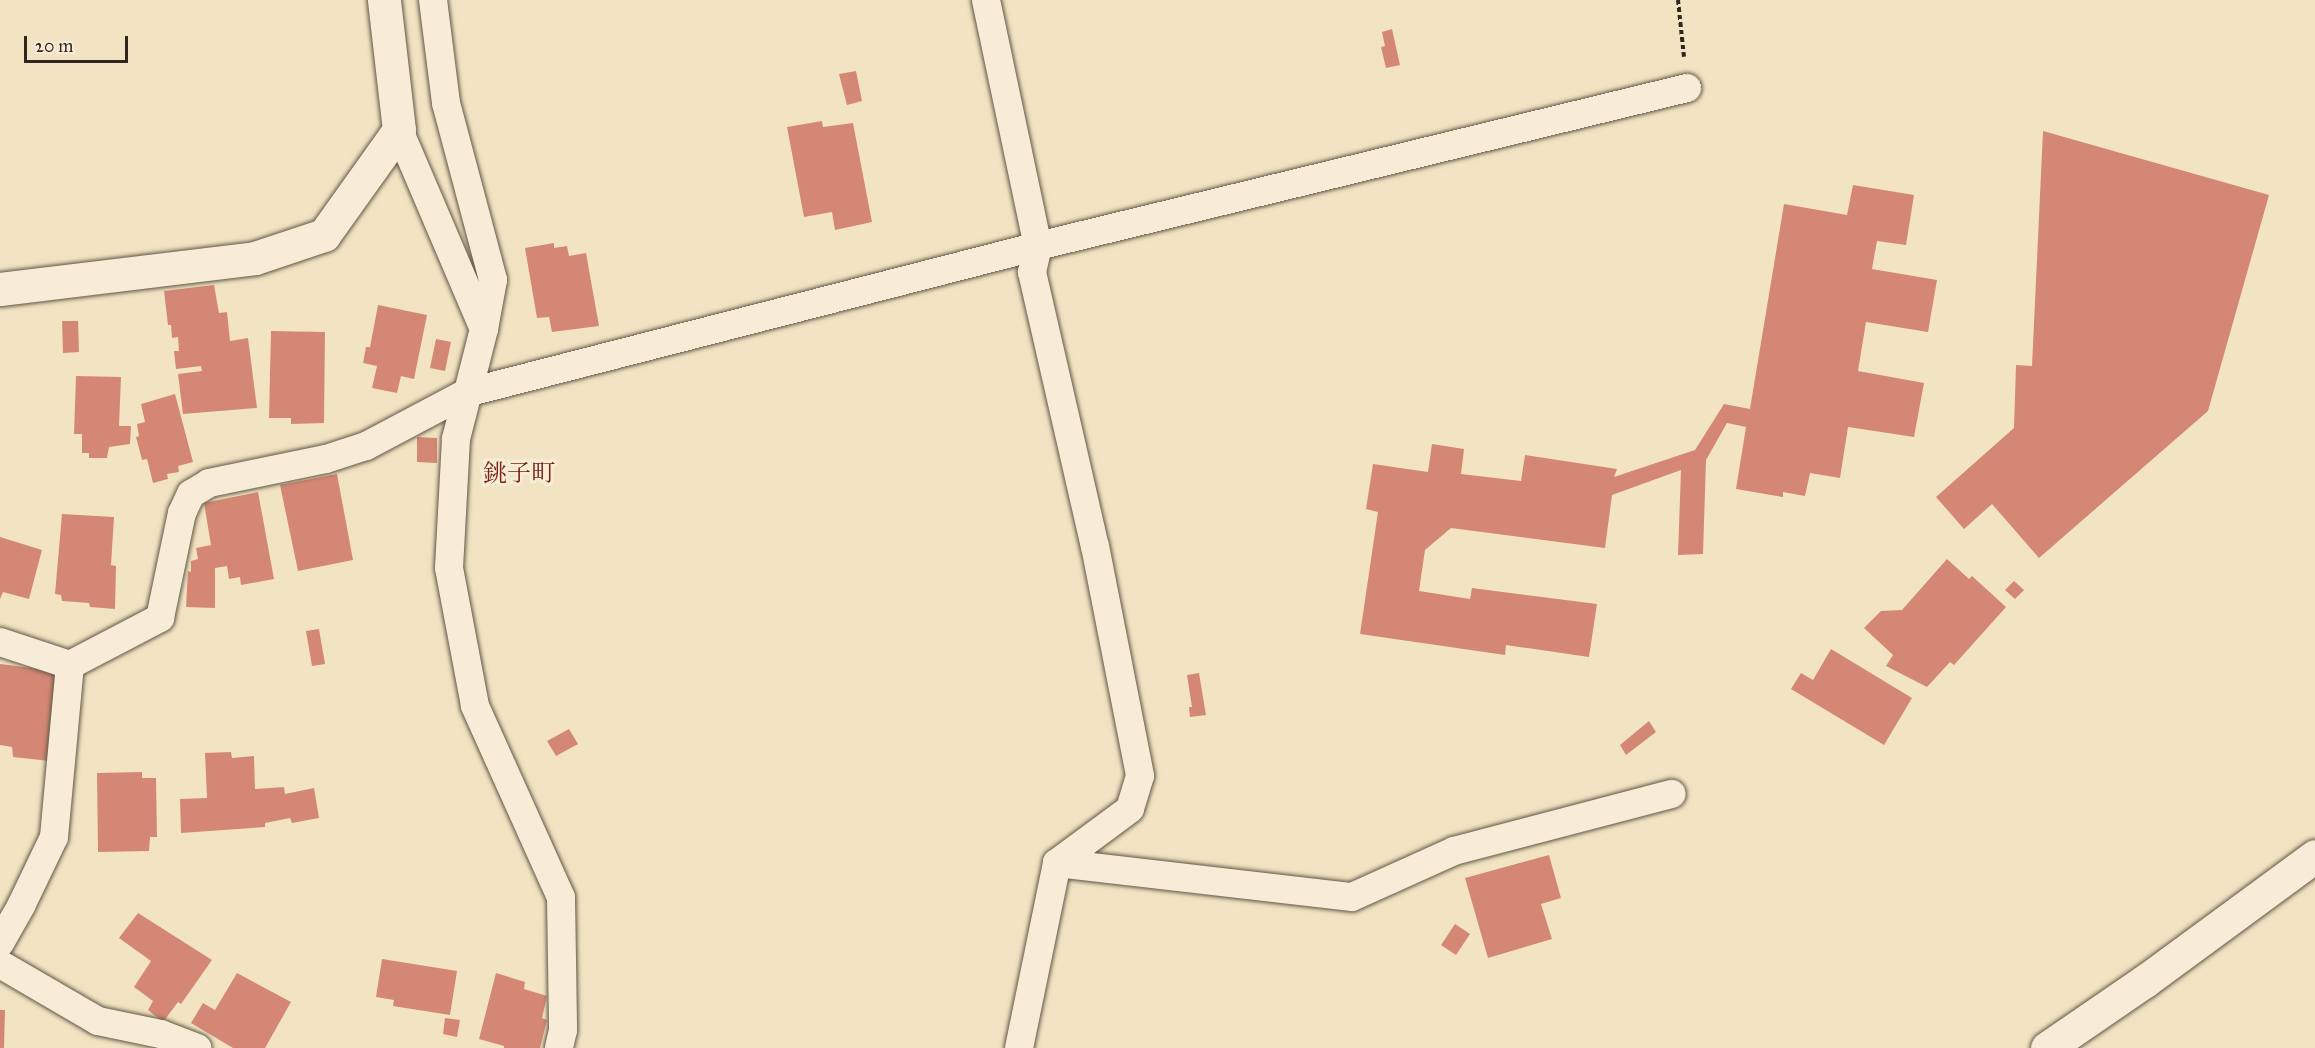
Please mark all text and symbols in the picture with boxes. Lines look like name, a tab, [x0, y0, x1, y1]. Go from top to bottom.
scale bar	[27, 24, 130, 62]
text: 20 m	[35, 35, 73, 57]
district label: 銚子町	[483, 460, 555, 488]

